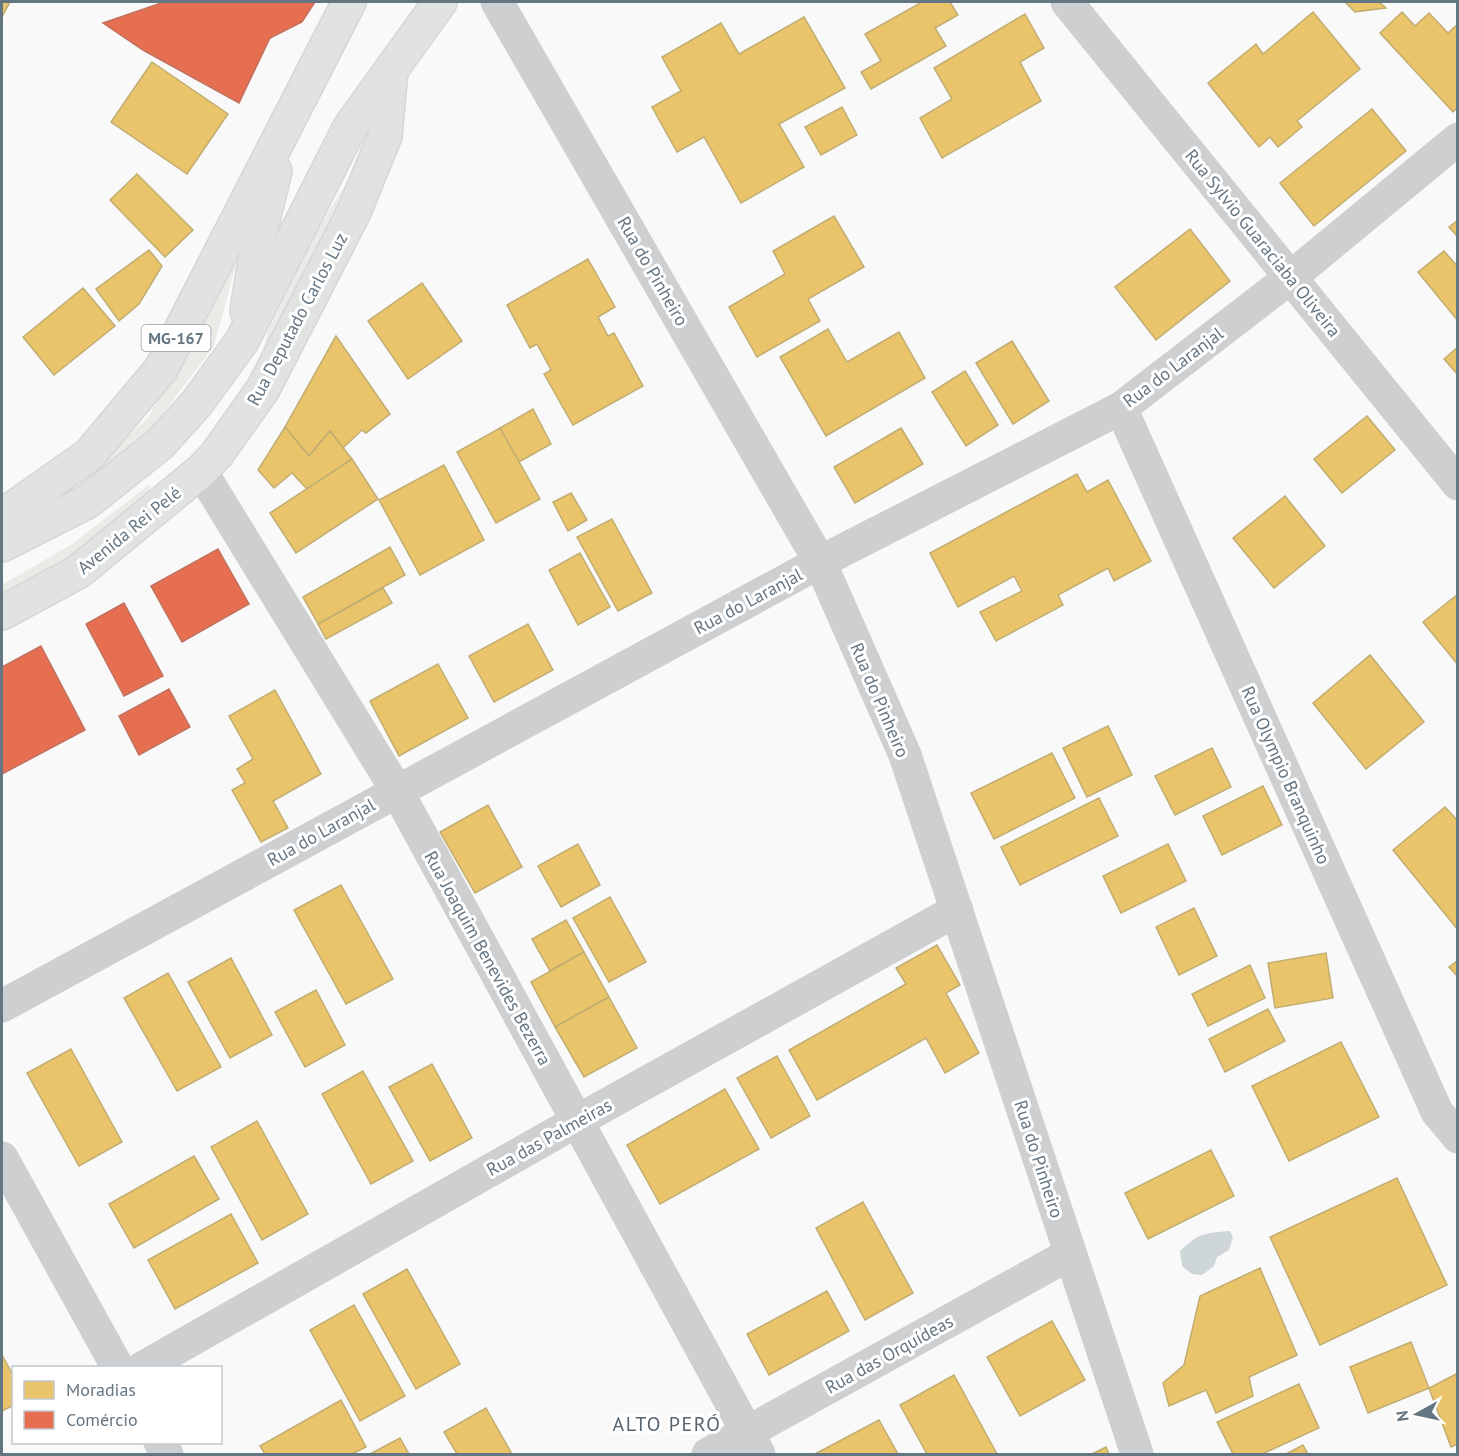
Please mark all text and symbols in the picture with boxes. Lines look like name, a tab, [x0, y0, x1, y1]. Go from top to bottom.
street label: Rua Sylvio Guaraciaba Oliveira	[1180, 144, 1346, 342]
street label: Rua do Pinheiro	[612, 212, 694, 330]
street label: Rua Deputado Carlos Luz	[242, 229, 352, 409]
street label: Rua do Laranjal	[1118, 321, 1228, 412]
road number: MG-167	[142, 325, 210, 351]
street label: Avenida Rei Pelé	[72, 481, 186, 579]
street label: Rua do Laranjal	[690, 562, 807, 639]
street label: Rua do Pinheiro	[845, 639, 915, 761]
street label: Rua Olympio Branquinho	[1236, 682, 1336, 868]
street label: Rua do Laranjal	[263, 793, 380, 871]
street label: Rua Joaquim Benevides Bezerra	[419, 847, 557, 1069]
street label: Rua das Palmeiras	[482, 1093, 616, 1181]
street label: Rua do Pinheiro	[1009, 1097, 1069, 1221]
street label: Rua das Orquídeas	[821, 1309, 957, 1399]
legend	[12, 1366, 222, 1444]
text: Moradias	[66, 1378, 136, 1401]
north arrow	[1387, 1384, 1447, 1444]
text: Comércio	[66, 1408, 138, 1431]
text: N	[1392, 1409, 1413, 1423]
district label: ALTO PERÓ	[613, 1411, 721, 1437]

